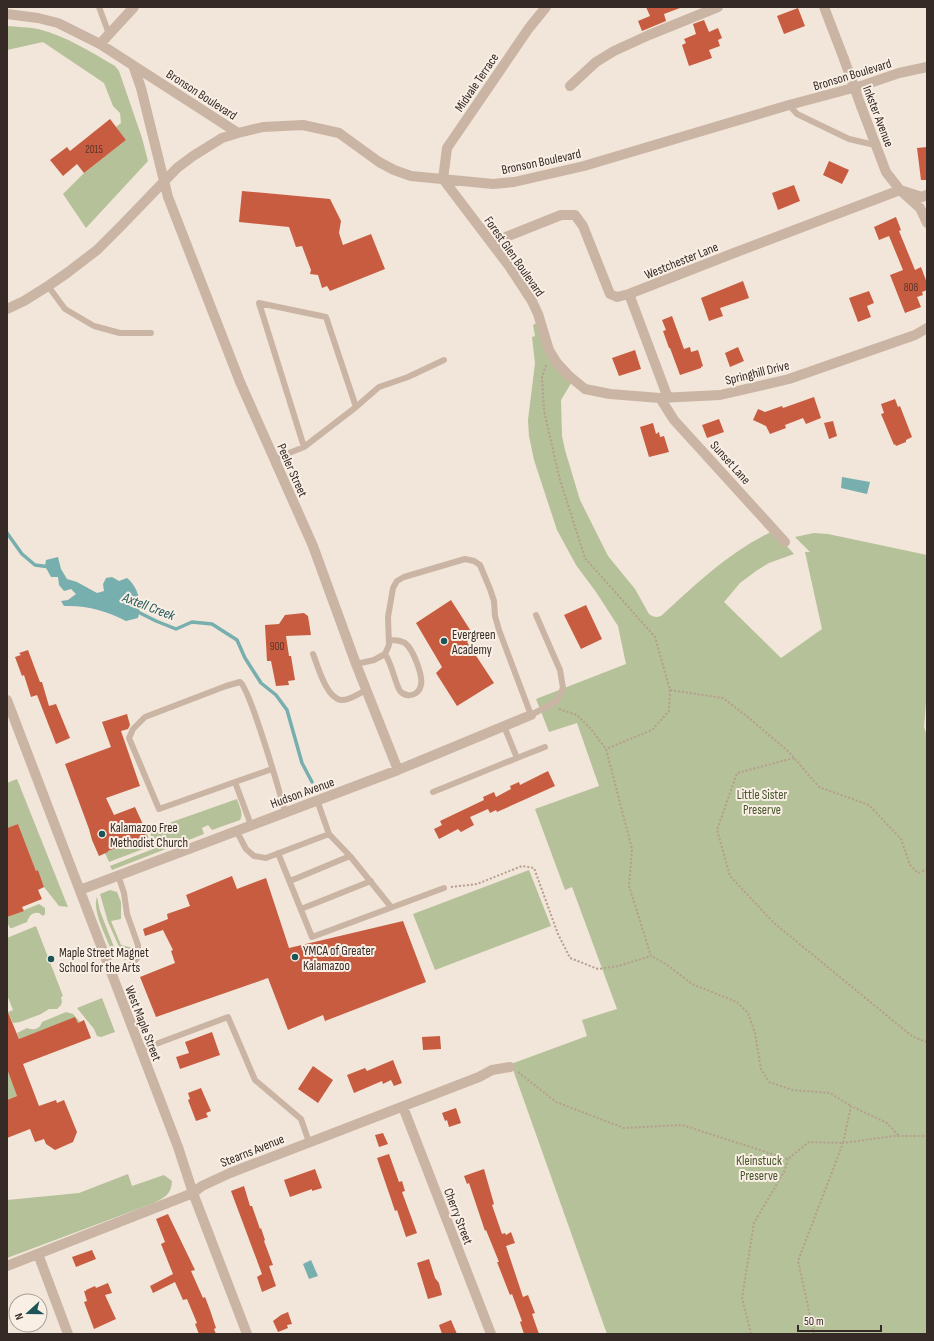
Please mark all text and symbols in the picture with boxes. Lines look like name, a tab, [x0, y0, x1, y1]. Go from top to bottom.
street label: Midvale Terrace	[451, 50, 502, 115]
street label: Bronson Boulevard	[811, 55, 893, 94]
street label: Bronson Boulevard	[163, 66, 240, 124]
street label: Inkster Avenue	[859, 83, 897, 149]
house number: 2015	[85, 143, 103, 156]
street label: Bronson Boulevard	[500, 146, 582, 178]
street label: Forest Glen Boulevard	[481, 213, 548, 300]
street label: Westchester Lane	[642, 239, 721, 283]
house number: 808	[904, 281, 918, 294]
street label: Springhill Drive	[724, 357, 791, 389]
street label: Sunset Lane	[707, 438, 754, 488]
street label: Peeler Street	[273, 441, 311, 500]
water label: Axtell Creek	[119, 588, 178, 624]
place label: Evergreen Academy	[451, 627, 496, 658]
marker: Evergreen Academy	[439, 636, 449, 646]
house number: 900	[270, 640, 284, 653]
street label: Hudson Avenue	[268, 774, 337, 812]
park label: Little Sister Preserve	[737, 787, 787, 818]
place label: Kalamazoo Free Methodist Church	[110, 820, 188, 851]
marker: Kalamazoo Free Methodist Church	[97, 829, 107, 839]
place label: YMCA of Greater Kalamazoo	[303, 943, 375, 974]
place label: Maple Street Magnet School for the Arts	[59, 945, 149, 976]
marker: YMCA of Greater Kalamazoo	[290, 952, 300, 962]
marker: Maple Street Magnet School for the Arts	[46, 954, 56, 964]
street label: West Maple Street	[121, 983, 165, 1063]
street label: Stearns Avenue	[218, 1131, 287, 1171]
park label: Kleinstuck Preserve	[736, 1153, 782, 1184]
street label: Cherry Street	[440, 1186, 476, 1247]
north arrow	[8, 1293, 48, 1333]
scale bar	[798, 1307, 881, 1333]
text: N	[12, 1311, 26, 1321]
text: 50 m	[804, 1314, 824, 1329]

